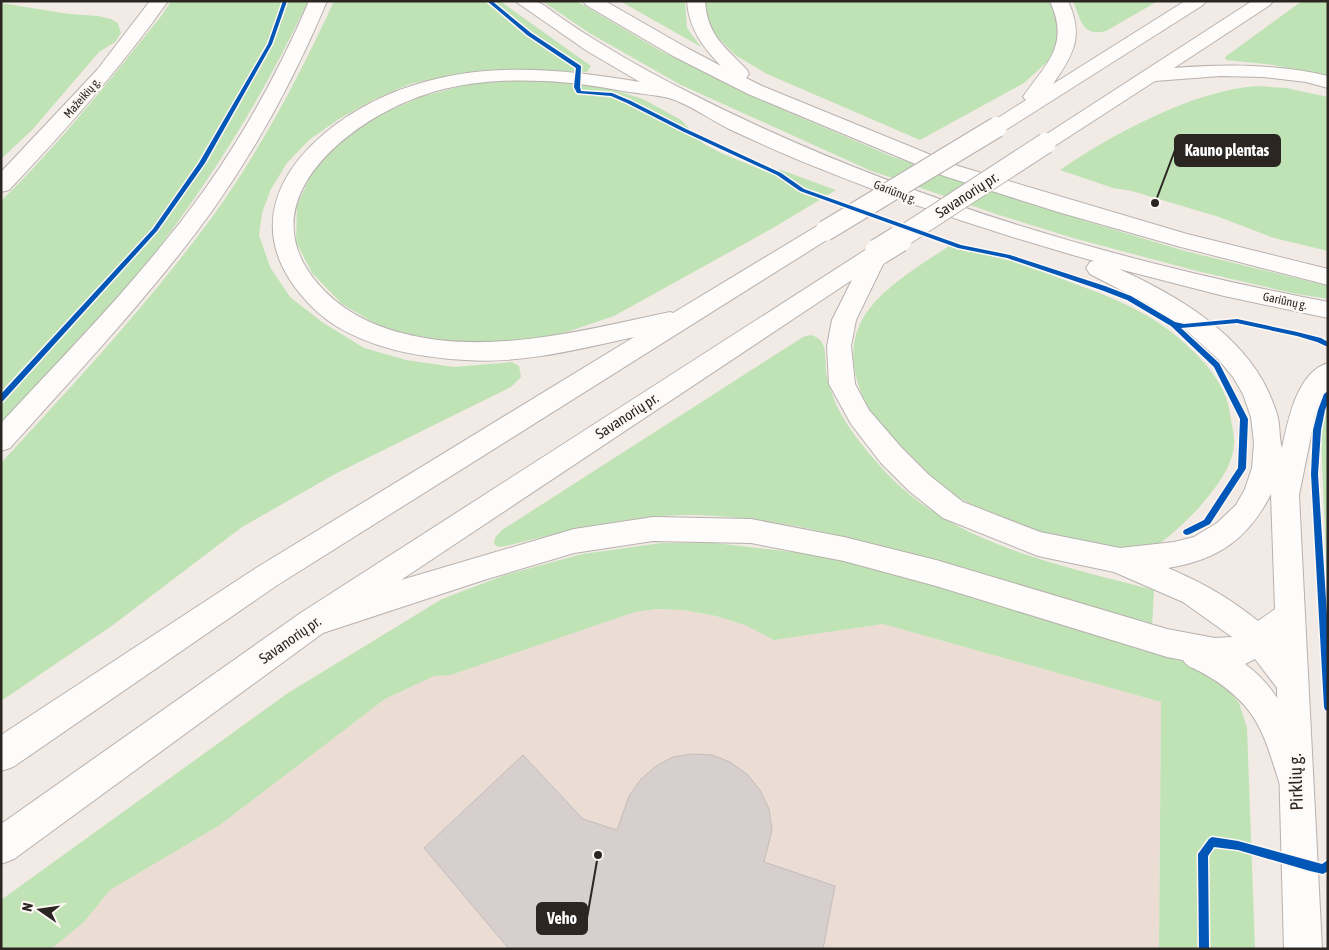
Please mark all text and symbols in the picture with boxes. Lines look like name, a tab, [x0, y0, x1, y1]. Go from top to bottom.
street label: Mažeikių g.	[61, 75, 103, 121]
callout: Kauno plentas	[1175, 135, 1280, 166]
text: Kauno plentas	[1185, 141, 1270, 159]
street label: Savanorių pr.	[932, 168, 1002, 221]
street label: Gariūnų g.	[872, 177, 918, 207]
street label: Gariūnų g.	[1262, 290, 1308, 312]
street label: Savanorių pr.	[592, 389, 662, 442]
street label: Savanorių pr.	[256, 612, 324, 667]
street label: Pirklių g.	[1284, 753, 1307, 811]
north arrow	[15, 885, 65, 935]
text: N	[19, 901, 36, 913]
callout: Veho	[537, 903, 587, 934]
text: Veho	[546, 909, 577, 927]

